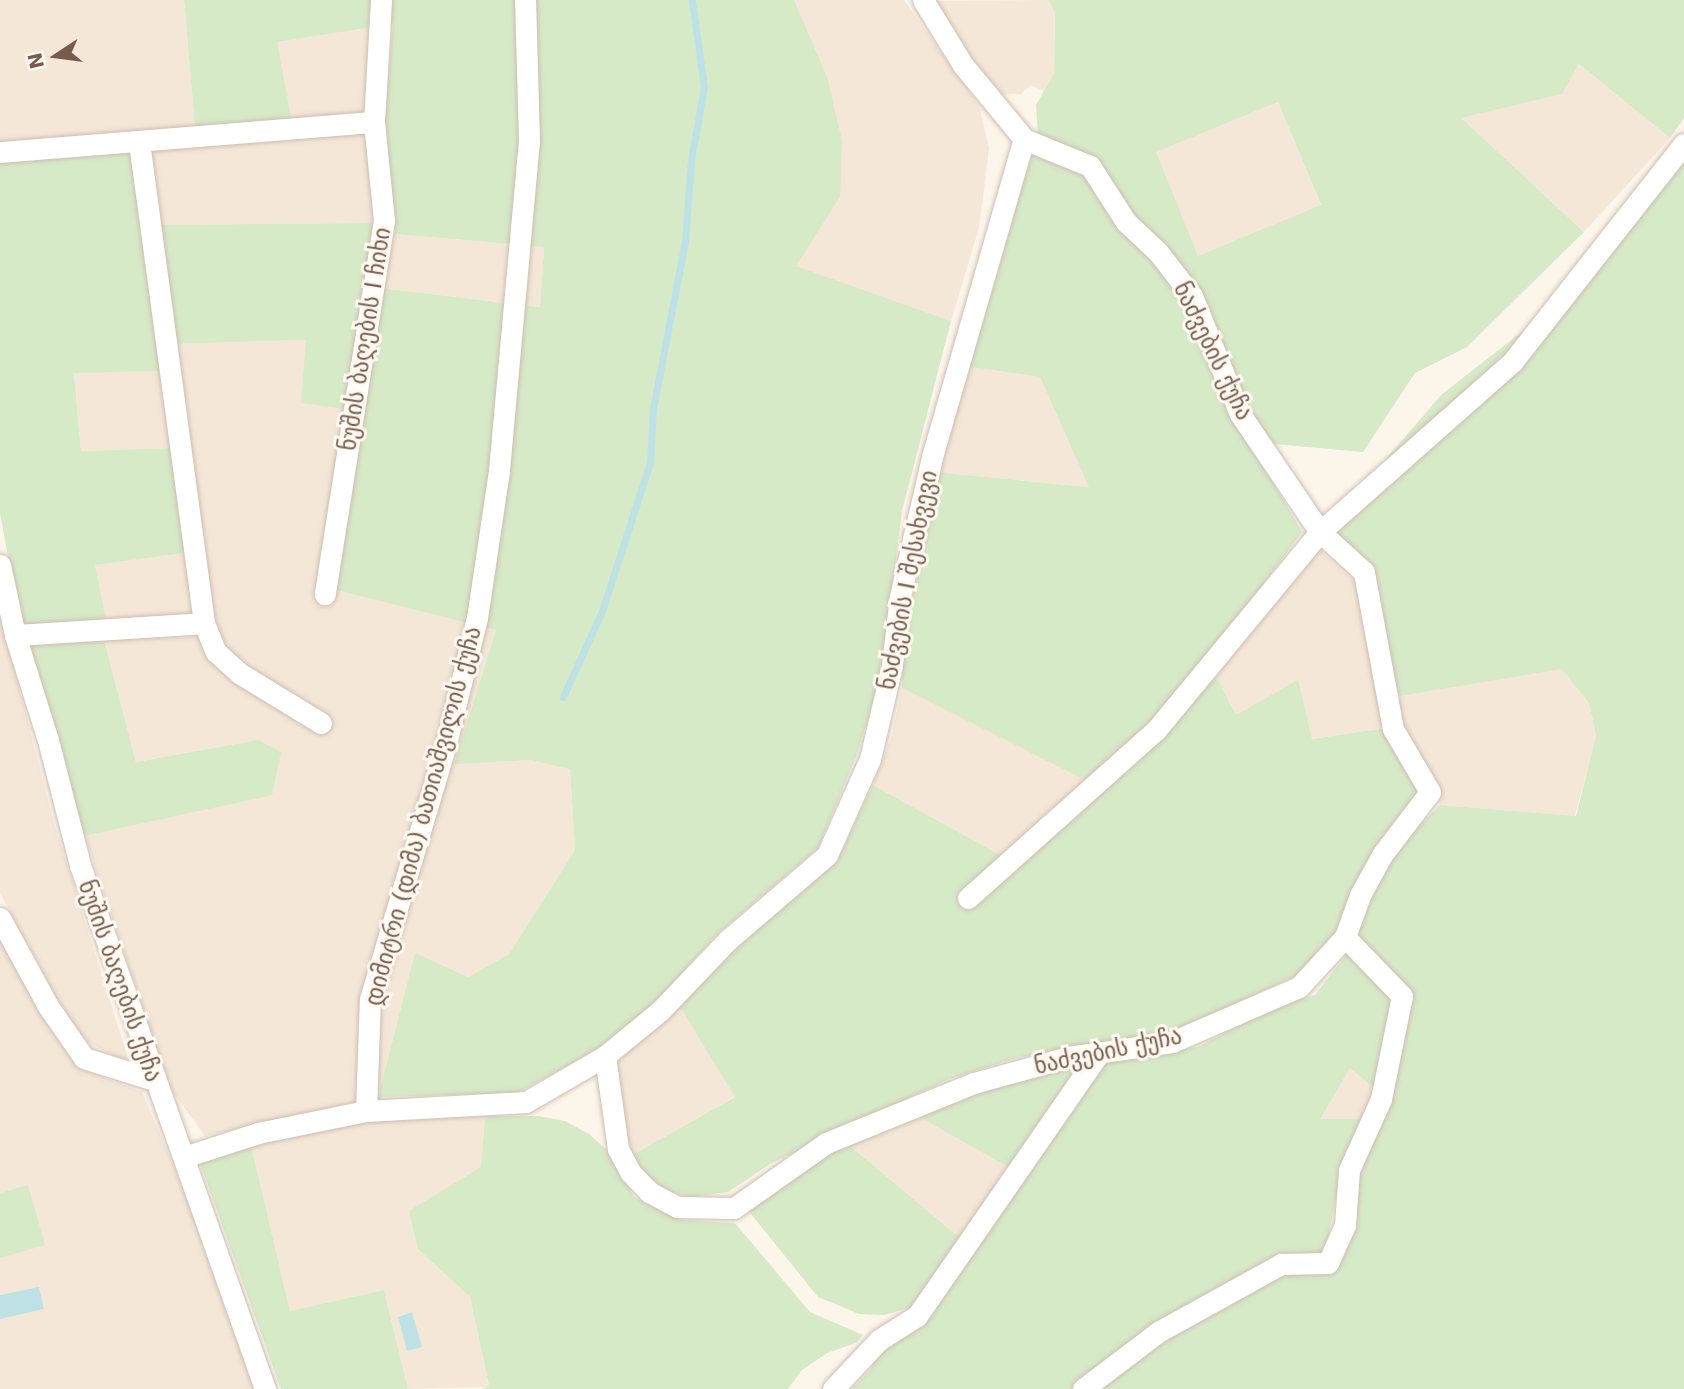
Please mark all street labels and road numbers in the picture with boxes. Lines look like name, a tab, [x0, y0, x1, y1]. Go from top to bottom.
street label: ნუშის ბაღების I ჩიხი	[334, 225, 396, 453]
street label: ნაძვების ქუჩა	[1168, 278, 1258, 424]
street label: ნაძვების I შესახვევი	[873, 468, 943, 692]
street label: დიმიტრი (დიმა) ბათიაშვილის ქუჩა	[359, 623, 487, 1009]
street label: ნუშის ბაღების ქუჩა	[73, 877, 167, 1085]
street label: ნაძვების ქუჩა	[1032, 1022, 1184, 1080]

